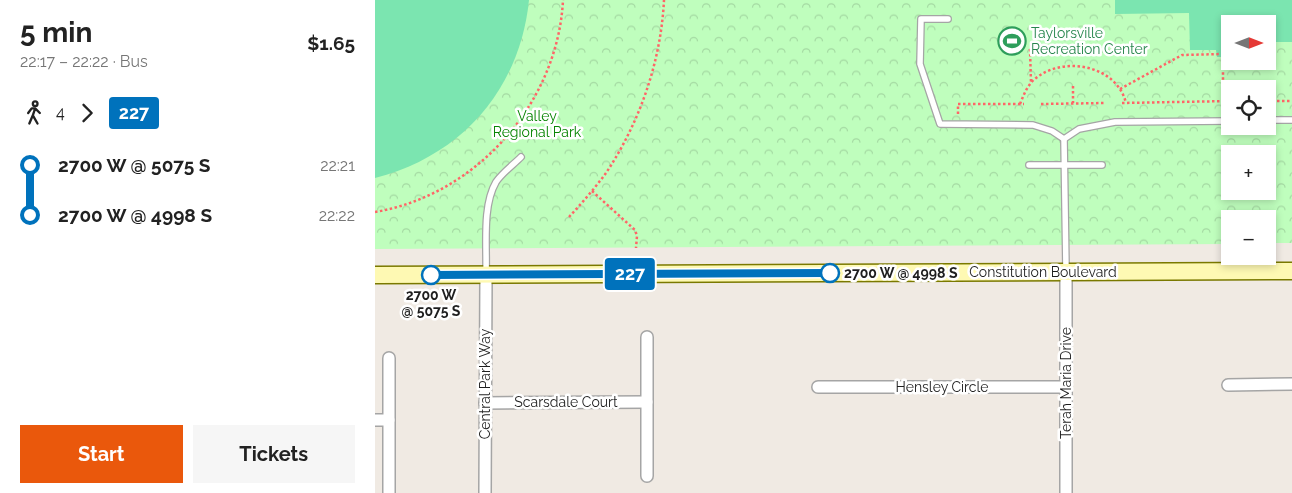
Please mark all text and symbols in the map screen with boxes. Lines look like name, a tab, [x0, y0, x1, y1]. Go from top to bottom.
north arrow	[1221, 15, 1276, 70]
map controls	[1221, 15, 1276, 265]
text: 5 min	[20, 16, 92, 49]
place label: Taylorsville Recreation Center	[1031, 25, 1148, 57]
sports icon: Taylorsville Recreation Center	[997, 26, 1027, 56]
text: $1.65	[307, 32, 355, 54]
text: 22:17 – 22:22 · Bus	[20, 52, 148, 71]
button: locate	[1221, 80, 1276, 135]
icon: walk	[20, 99, 48, 127]
icon: forward	[73, 99, 101, 127]
text: 227	[119, 102, 149, 123]
text: 4	[56, 103, 65, 122]
park label: Valley Regional Park	[493, 108, 582, 140]
button: +	[1221, 145, 1276, 200]
text: 2700 W @ 5075 S	[58, 154, 210, 176]
text: 22:21	[320, 156, 355, 175]
text: 2700 W @ 4998 S	[58, 204, 212, 226]
text: 22:22	[319, 206, 355, 225]
button: −	[1221, 210, 1276, 265]
line badge: 227	[601, 258, 659, 290]
text: 227	[615, 263, 645, 284]
marker: 2700 W @ 4998 S	[820, 263, 840, 283]
street label: Constitution Boulevard	[969, 264, 1117, 280]
marker: 2700 W @ 5075 S	[421, 265, 441, 285]
place label: 2700 W @ 4998 S	[844, 265, 958, 281]
place label: 2700 W @ 5075 S	[402, 287, 461, 319]
street label: Terah Maria Drive	[1058, 327, 1074, 439]
street label: Central Park Way	[477, 328, 493, 439]
street label: Hensley Circle	[895, 379, 989, 395]
street label: Scarsdale Court	[514, 394, 618, 410]
button: Start	[20, 425, 183, 483]
button: Tickets	[193, 425, 355, 483]

